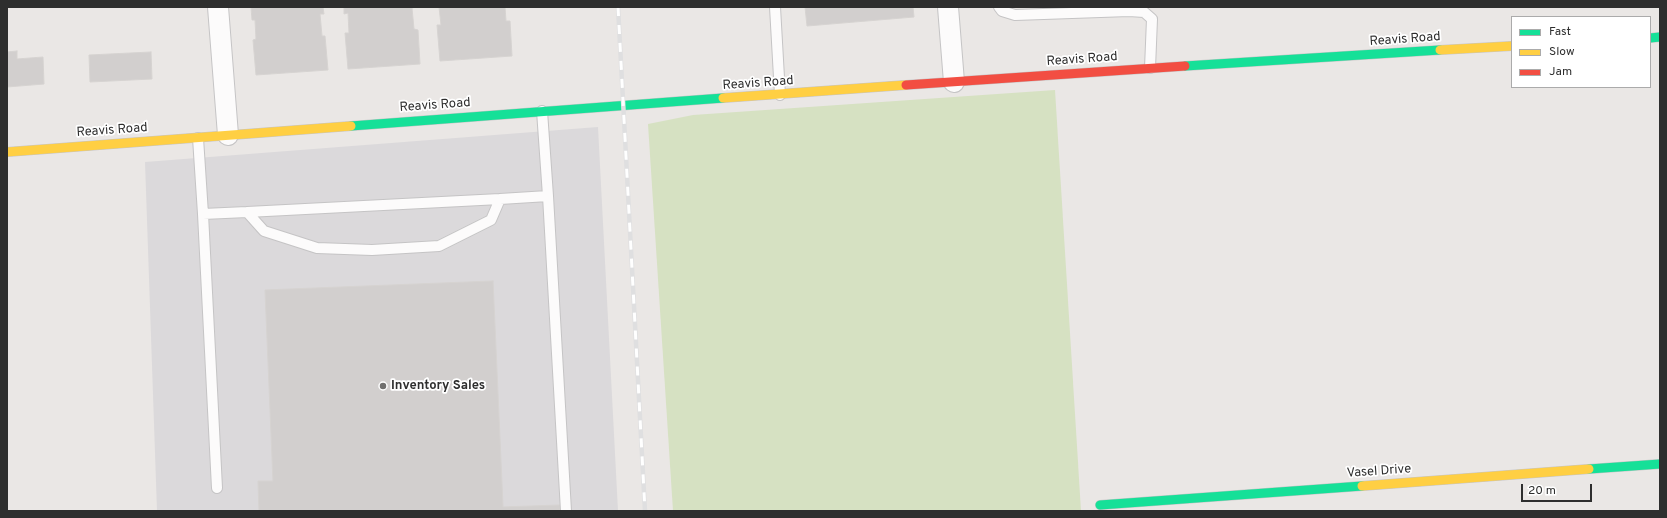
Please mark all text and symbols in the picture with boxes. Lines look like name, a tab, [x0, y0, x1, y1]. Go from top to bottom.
legend	[1511, 16, 1651, 88]
text: Fast	[1549, 24, 1571, 40]
street label: Reavis Road	[1369, 30, 1441, 50]
text: Slow	[1549, 44, 1575, 60]
street label: Reavis Road	[1046, 50, 1118, 70]
text: Jam	[1549, 64, 1572, 80]
street label: Reavis Road	[722, 74, 794, 94]
street label: Reavis Road	[399, 96, 471, 116]
street label: Reavis Road	[76, 121, 148, 141]
place label: Inventory Sales	[391, 378, 485, 394]
marker: Inventory Sales	[378, 381, 388, 391]
street label: Vasel Drive	[1346, 462, 1412, 482]
scale bar	[1523, 476, 1594, 502]
text: 20 m	[1528, 483, 1556, 499]

